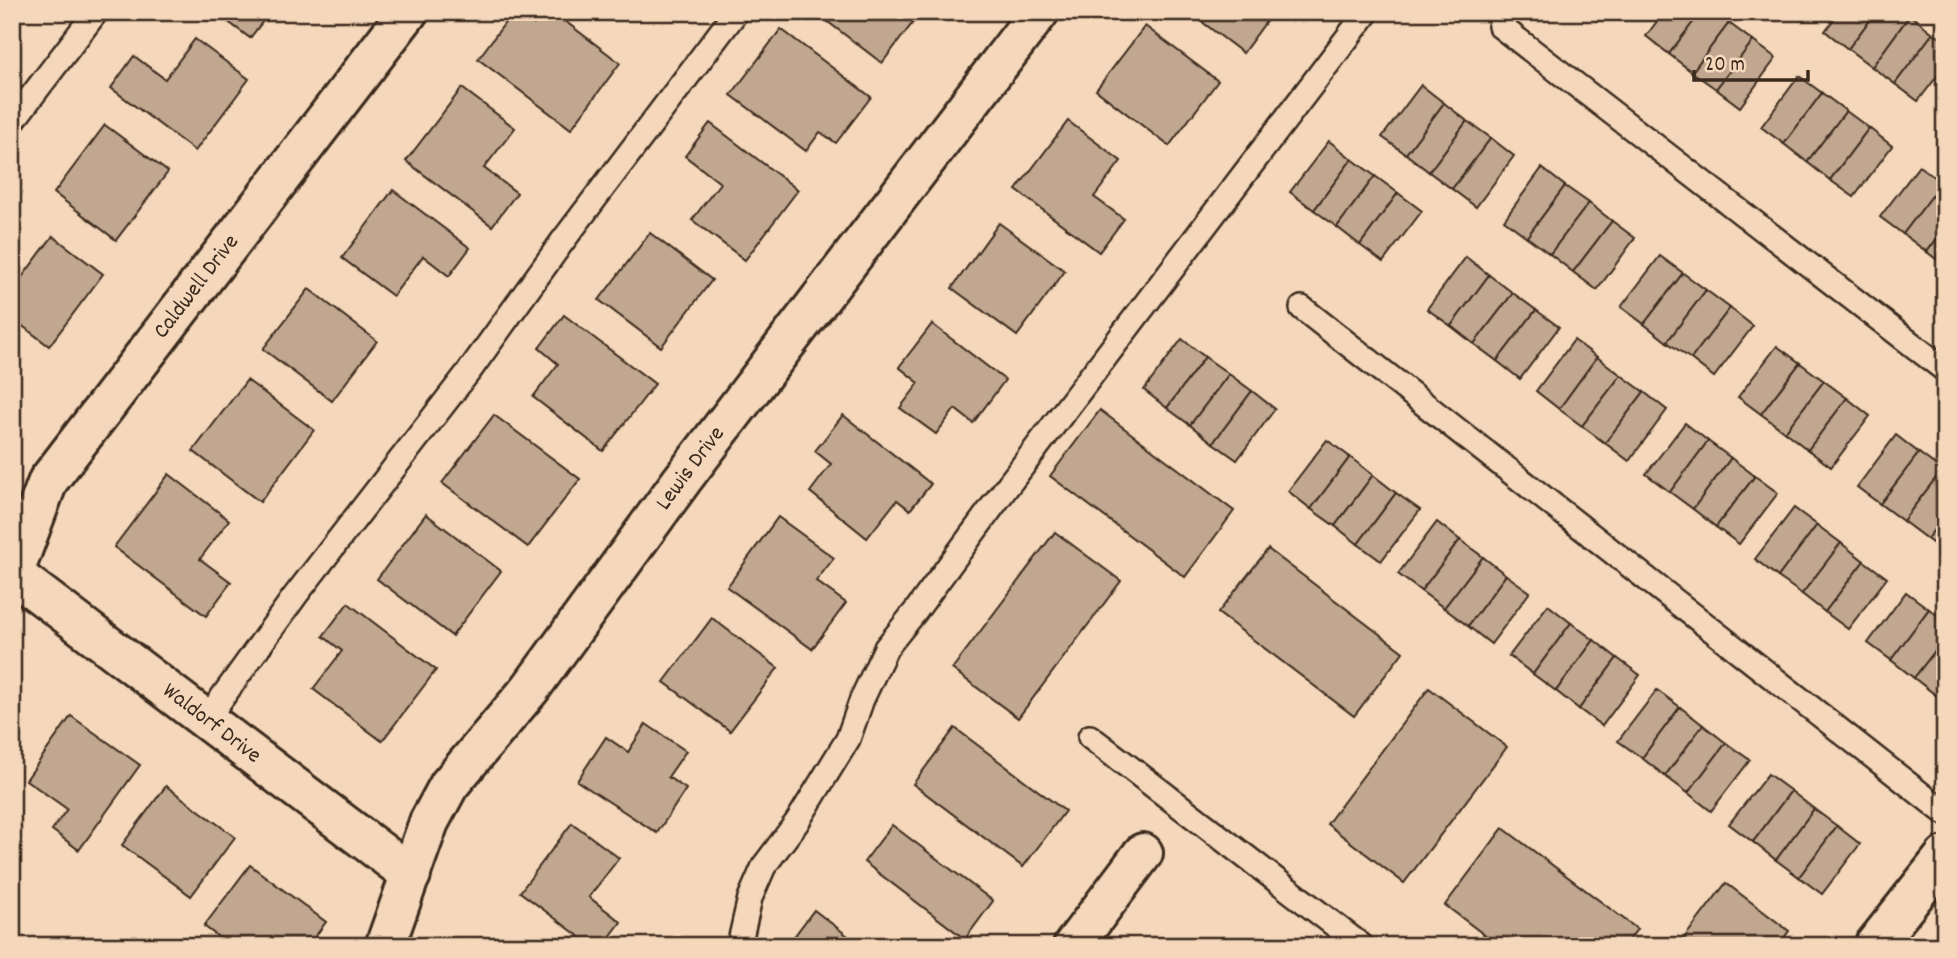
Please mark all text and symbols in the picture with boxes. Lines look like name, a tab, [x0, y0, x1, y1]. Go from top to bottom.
scale bar	[1694, 38, 1808, 82]
text: 20 m	[1705, 51, 1745, 81]
street label: Caldwell Drive	[146, 228, 248, 346]
street label: Lewis Drive	[648, 420, 734, 518]
street label: Waldorf Drive	[155, 675, 268, 772]

